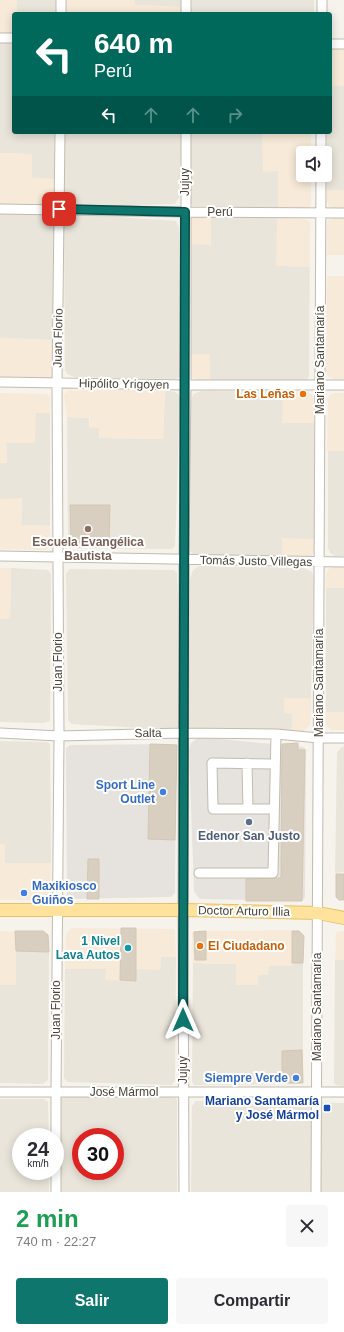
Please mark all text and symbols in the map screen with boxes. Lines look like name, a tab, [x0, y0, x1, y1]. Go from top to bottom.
icon: left	[28, 28, 80, 80]
text: 640 m	[94, 28, 173, 59]
text: Perú	[94, 61, 132, 81]
icon: left	[98, 104, 120, 126]
icon: ahead	[140, 104, 162, 126]
icon: ahead	[182, 104, 204, 126]
icon: right	[224, 104, 246, 126]
map controls	[296, 146, 332, 182]
button: sound	[296, 146, 332, 182]
street label: Jujuy	[178, 168, 192, 196]
pin	[42, 192, 76, 226]
icon: arrive	[48, 198, 70, 220]
street label: Perú	[207, 205, 233, 219]
street label: Mariano Santamaría	[313, 305, 327, 414]
street label: Juan Florio	[50, 308, 66, 368]
street label: Hipólito Yrigoyen	[79, 376, 169, 392]
place label: Las Leñas	[236, 387, 295, 401]
marker: Las Leñas	[298, 389, 308, 399]
marker: Escuela Evangélica Bautista	[83, 524, 93, 534]
place label: Escuela Evangélica Bautista	[32, 535, 144, 563]
street label: Tomás Justo Villegas	[200, 553, 312, 569]
street label: Mariano Santamaría	[312, 628, 326, 737]
street label: Juan Florio	[51, 632, 65, 692]
street label: Salta	[134, 726, 162, 740]
place label: Sport Line Outlet	[96, 778, 155, 806]
marker: Sport Line Outlet	[158, 787, 168, 797]
marker: Edenor San Justo	[244, 817, 254, 827]
place label: Edenor San Justo	[198, 829, 300, 843]
place label: Maxikiosco Guiños	[32, 879, 97, 907]
marker: Maxikiosco Guiños	[19, 888, 29, 898]
street label: Doctor Arturo Illia	[198, 903, 290, 919]
place label: 1 Nivel Lava Autos	[56, 934, 120, 962]
place label: El Ciudadano	[208, 939, 285, 953]
marker: El Ciudadano	[195, 941, 205, 951]
marker: 1 Nivel Lava Autos	[123, 943, 133, 953]
street label: Mariano Santamaría	[310, 952, 324, 1061]
street label: Juan Florio	[49, 980, 63, 1040]
position arrow	[162, 999, 204, 1041]
street label: Jujuy	[176, 1056, 190, 1084]
place label: Siempre Verde	[205, 1071, 288, 1085]
marker: Siempre Verde	[291, 1073, 301, 1083]
street label: José Mármol	[90, 1085, 158, 1099]
place label: Mariano Santamaría y José Mármol	[205, 1094, 319, 1122]
marker: Mariano Santamaría y José Mármol	[322, 1103, 332, 1113]
speed limit sign: 30	[72, 1128, 124, 1180]
text: 24	[27, 1138, 49, 1160]
text: km/h	[27, 1158, 49, 1169]
text: 2 min	[16, 1205, 79, 1232]
button: close	[286, 1205, 328, 1247]
text: 740 m · 22:27	[16, 1234, 96, 1249]
button: Salir	[16, 1278, 168, 1324]
button: Compartir	[176, 1278, 328, 1324]

